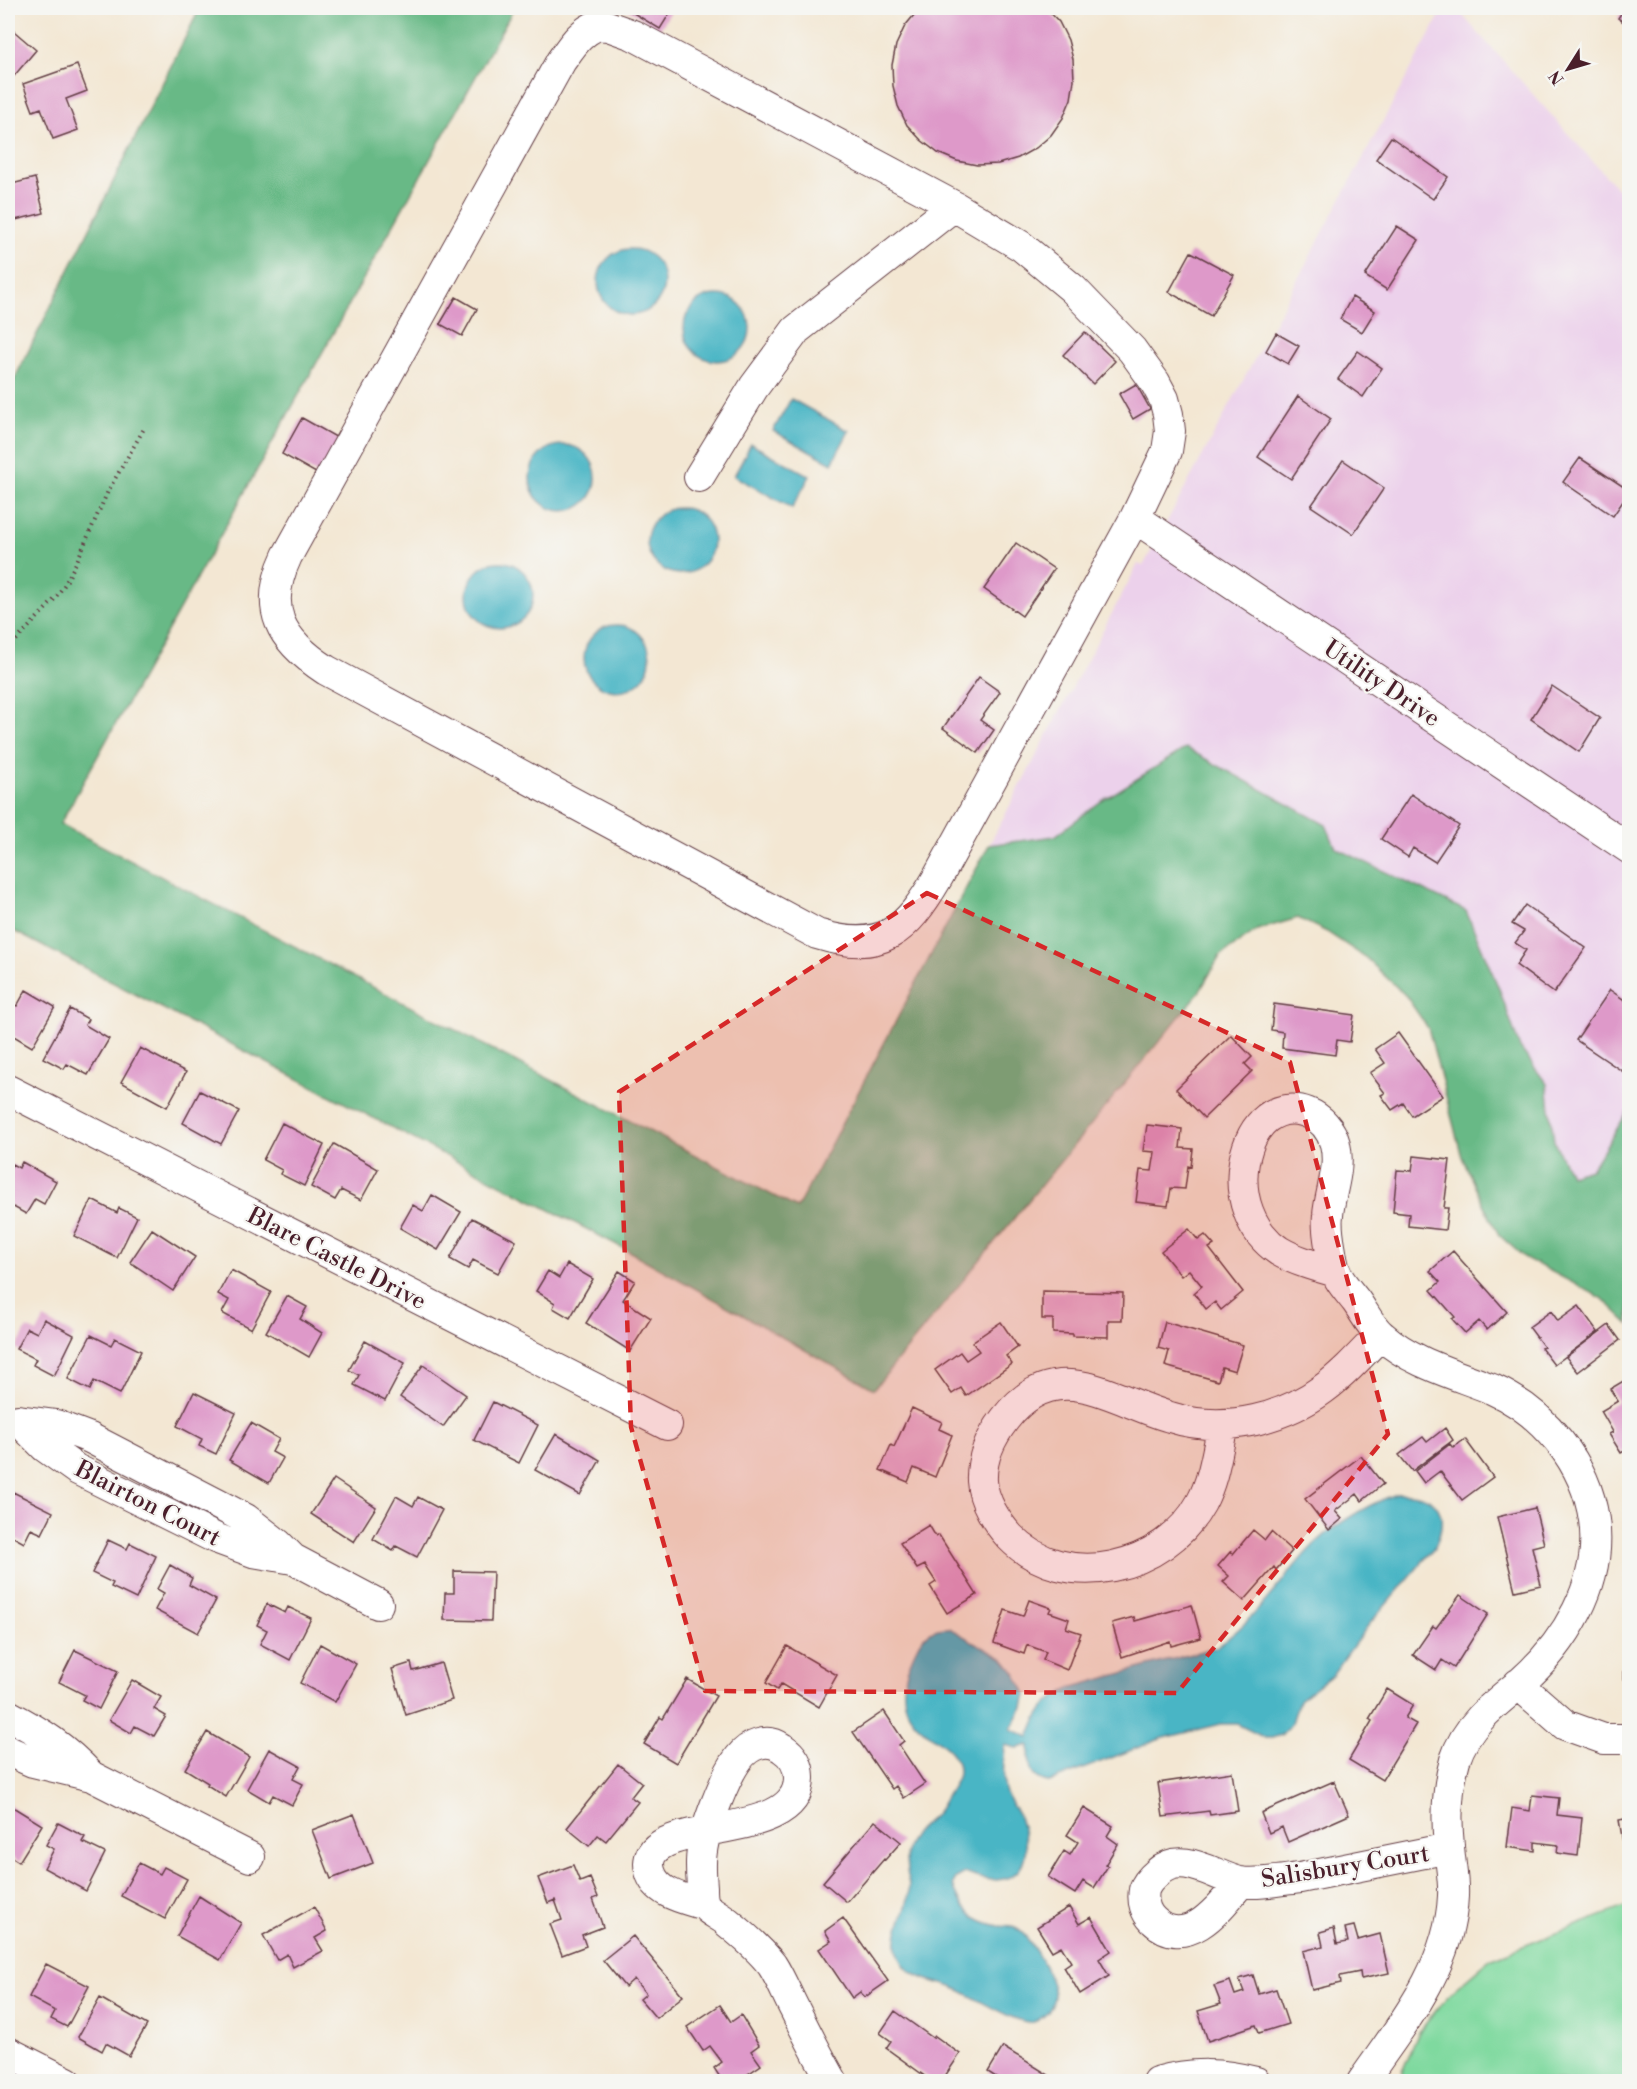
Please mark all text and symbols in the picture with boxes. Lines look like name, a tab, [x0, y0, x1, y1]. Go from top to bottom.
north arrow	[1538, 39, 1598, 99]
text: N	[1545, 66, 1569, 88]
street label: Utility Drive	[1317, 634, 1446, 734]
street label: Blare Castle Drive	[241, 1200, 431, 1317]
street label: Blairton Court	[69, 1454, 226, 1554]
street label: Salisbury Court	[1259, 1839, 1432, 1895]

